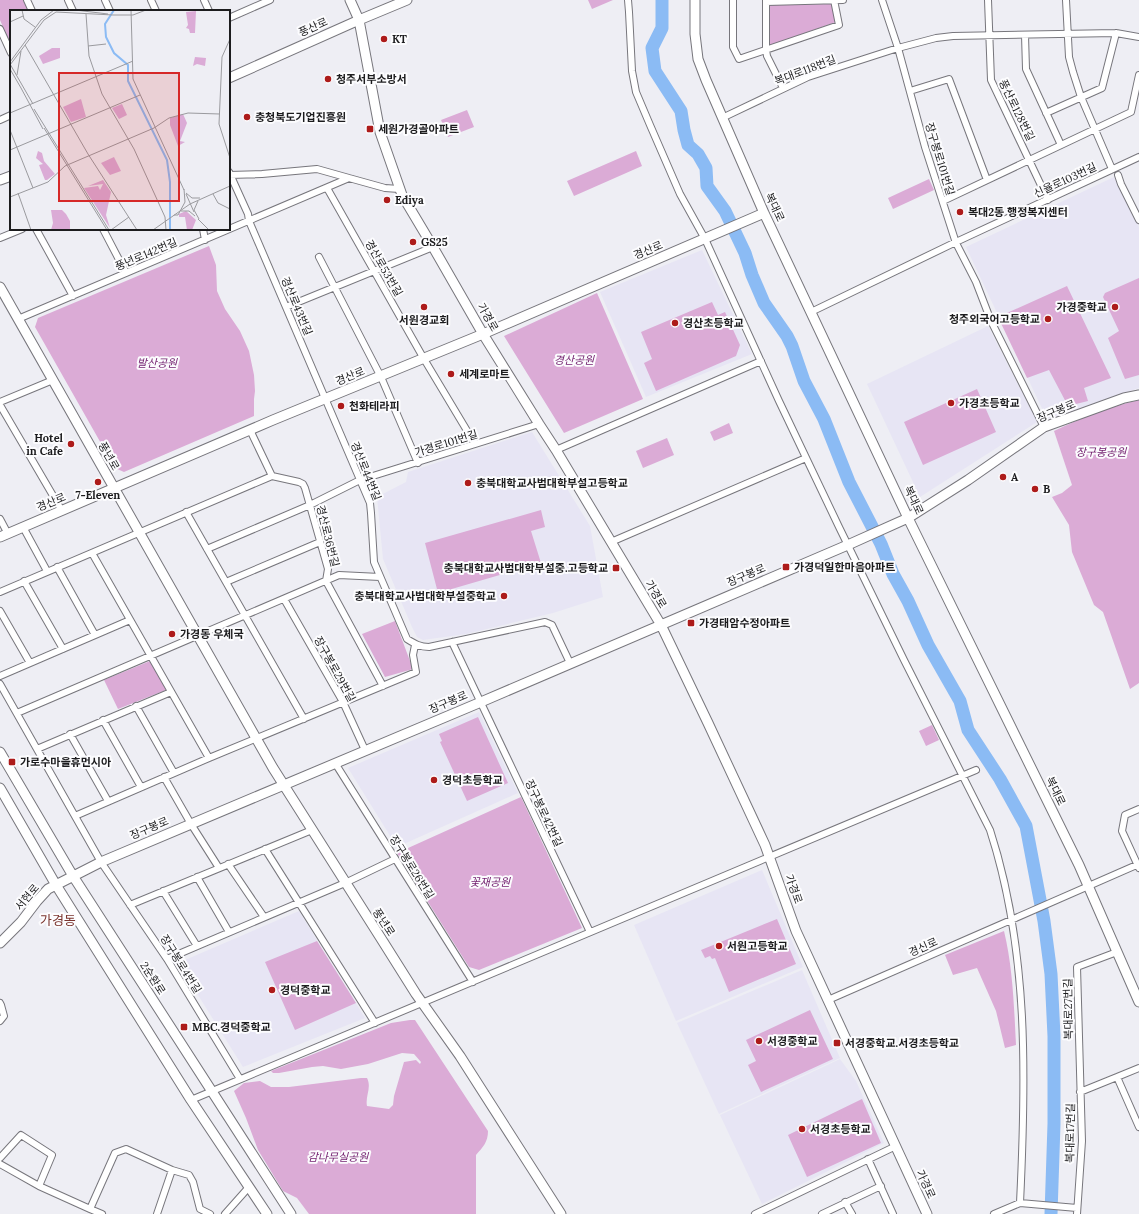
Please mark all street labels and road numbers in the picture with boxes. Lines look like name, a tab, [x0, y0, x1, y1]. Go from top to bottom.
street label: 풍산로	[296, 14, 330, 40]
street label: 복대로118번길	[772, 52, 838, 88]
street label: 풍산로128번길	[996, 77, 1038, 143]
street label: 장구봉로101번길	[922, 121, 958, 197]
street label: 신율로103번길	[1031, 159, 1099, 201]
street label: 복대로	[762, 190, 788, 224]
street label: 풍년로142번길	[113, 235, 179, 273]
street label: 경산로53번길	[362, 237, 406, 299]
street label: 경산로	[631, 238, 665, 262]
street label: 경산로43번길	[278, 274, 316, 338]
street label: 가경로	[474, 300, 502, 334]
street label: 경산로	[333, 364, 367, 388]
street label: 장구봉로	[1035, 397, 1077, 425]
street label: 가경로101번길	[413, 427, 479, 459]
street label: 풍년로	[95, 439, 123, 473]
street label: 경산로44번길	[348, 439, 384, 503]
street label: 복대로	[901, 483, 927, 517]
street label: 경산로	[34, 490, 68, 514]
street label: 경산로36번길	[314, 504, 342, 568]
street label: 장구봉로	[725, 561, 767, 589]
street label: 가경로	[642, 577, 670, 611]
street label: 장구봉로29번길	[311, 634, 359, 704]
street label: 장구봉로	[427, 688, 469, 716]
street label: 복대로	[1043, 774, 1069, 808]
street label: 장구봉로42번길	[522, 777, 566, 849]
street label: 장구봉로	[128, 814, 170, 842]
street label: 장구봉로26번길	[387, 832, 437, 902]
street label: 가경로	[782, 872, 806, 906]
street label: 서현로	[12, 881, 42, 913]
street label: 풍년로	[370, 905, 398, 939]
street label: 장구봉로4번길	[157, 932, 205, 996]
street label: 경신로	[906, 934, 940, 960]
street label: 2순환로	[137, 959, 169, 997]
street label: 복대로27번길	[1060, 978, 1076, 1040]
street label: 복대로17번길	[1062, 1103, 1078, 1163]
street label: 가경로	[913, 1167, 939, 1201]

